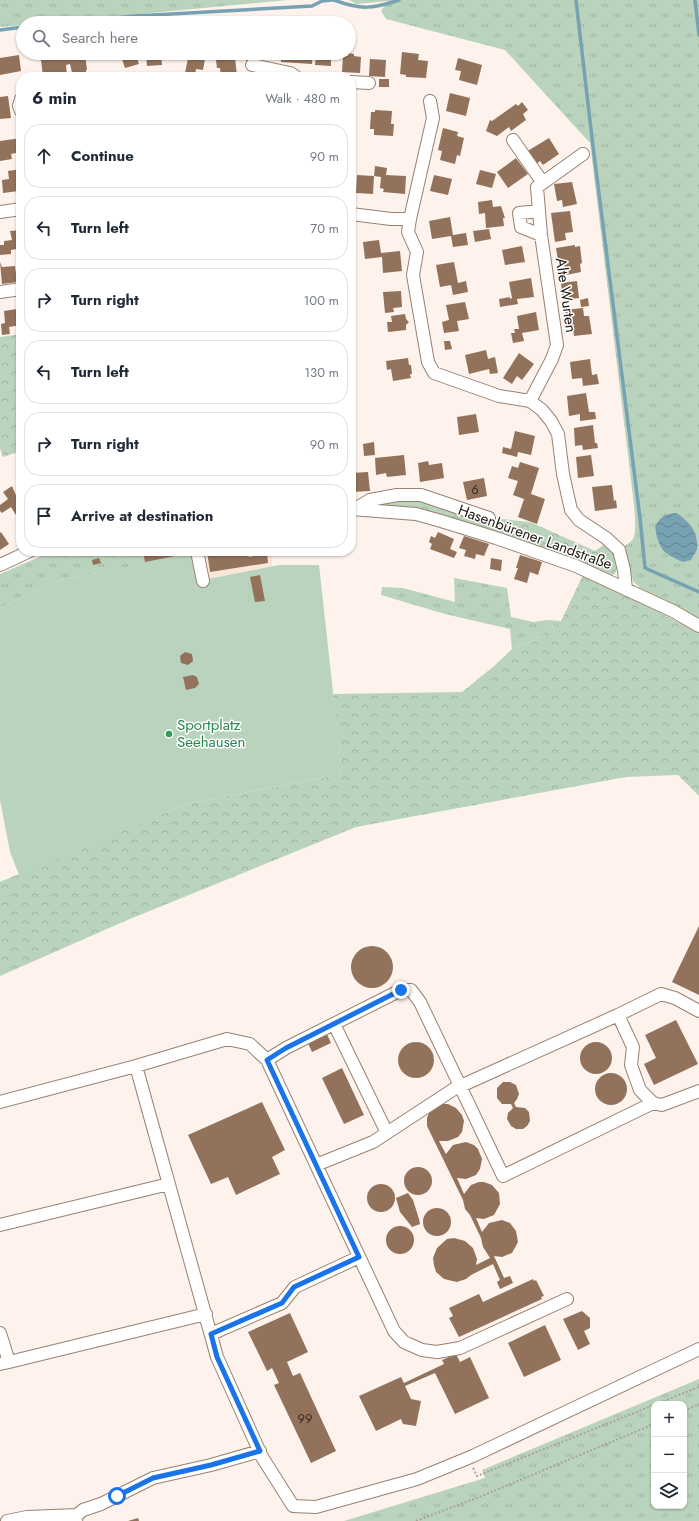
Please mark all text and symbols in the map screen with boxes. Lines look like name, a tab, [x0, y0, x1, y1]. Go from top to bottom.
search box	[16, 16, 356, 60]
icon: search	[30, 27, 52, 49]
text: Search here	[62, 27, 138, 49]
text: 6 min	[32, 86, 77, 110]
text: Walk · 480 m	[265, 89, 340, 108]
icon: ahead	[33, 145, 55, 167]
text: Continue	[71, 145, 134, 167]
text: 90 m	[310, 147, 339, 166]
icon: left	[33, 217, 55, 239]
text: Turn left	[71, 217, 129, 239]
text: 70 m	[310, 219, 339, 238]
street label: Alte Wurten	[550, 256, 582, 334]
icon: right	[33, 289, 55, 311]
text: Turn right	[71, 289, 139, 311]
text: 100 m	[304, 291, 339, 310]
icon: left	[33, 361, 55, 383]
text: Turn left	[71, 361, 129, 383]
text: 130 m	[304, 363, 339, 382]
icon: right	[33, 433, 55, 455]
text: Turn right	[71, 433, 139, 455]
text: 90 m	[310, 435, 339, 454]
house number: 6	[471, 480, 479, 499]
street label: Hasenbürener Landstraße	[455, 499, 615, 575]
icon: arrive	[33, 505, 55, 527]
text: Arrive at destination	[71, 505, 213, 527]
place label: Sportplatz Seehausen	[177, 714, 245, 753]
marker: Sportplatz Seehausen	[164, 729, 174, 739]
route end	[392, 981, 410, 999]
map controls	[651, 1401, 687, 1509]
button: +	[651, 1401, 687, 1437]
house number: 99	[298, 1409, 312, 1428]
button: −	[651, 1437, 687, 1473]
button: layers	[651, 1473, 687, 1509]
route start	[108, 1487, 126, 1505]

